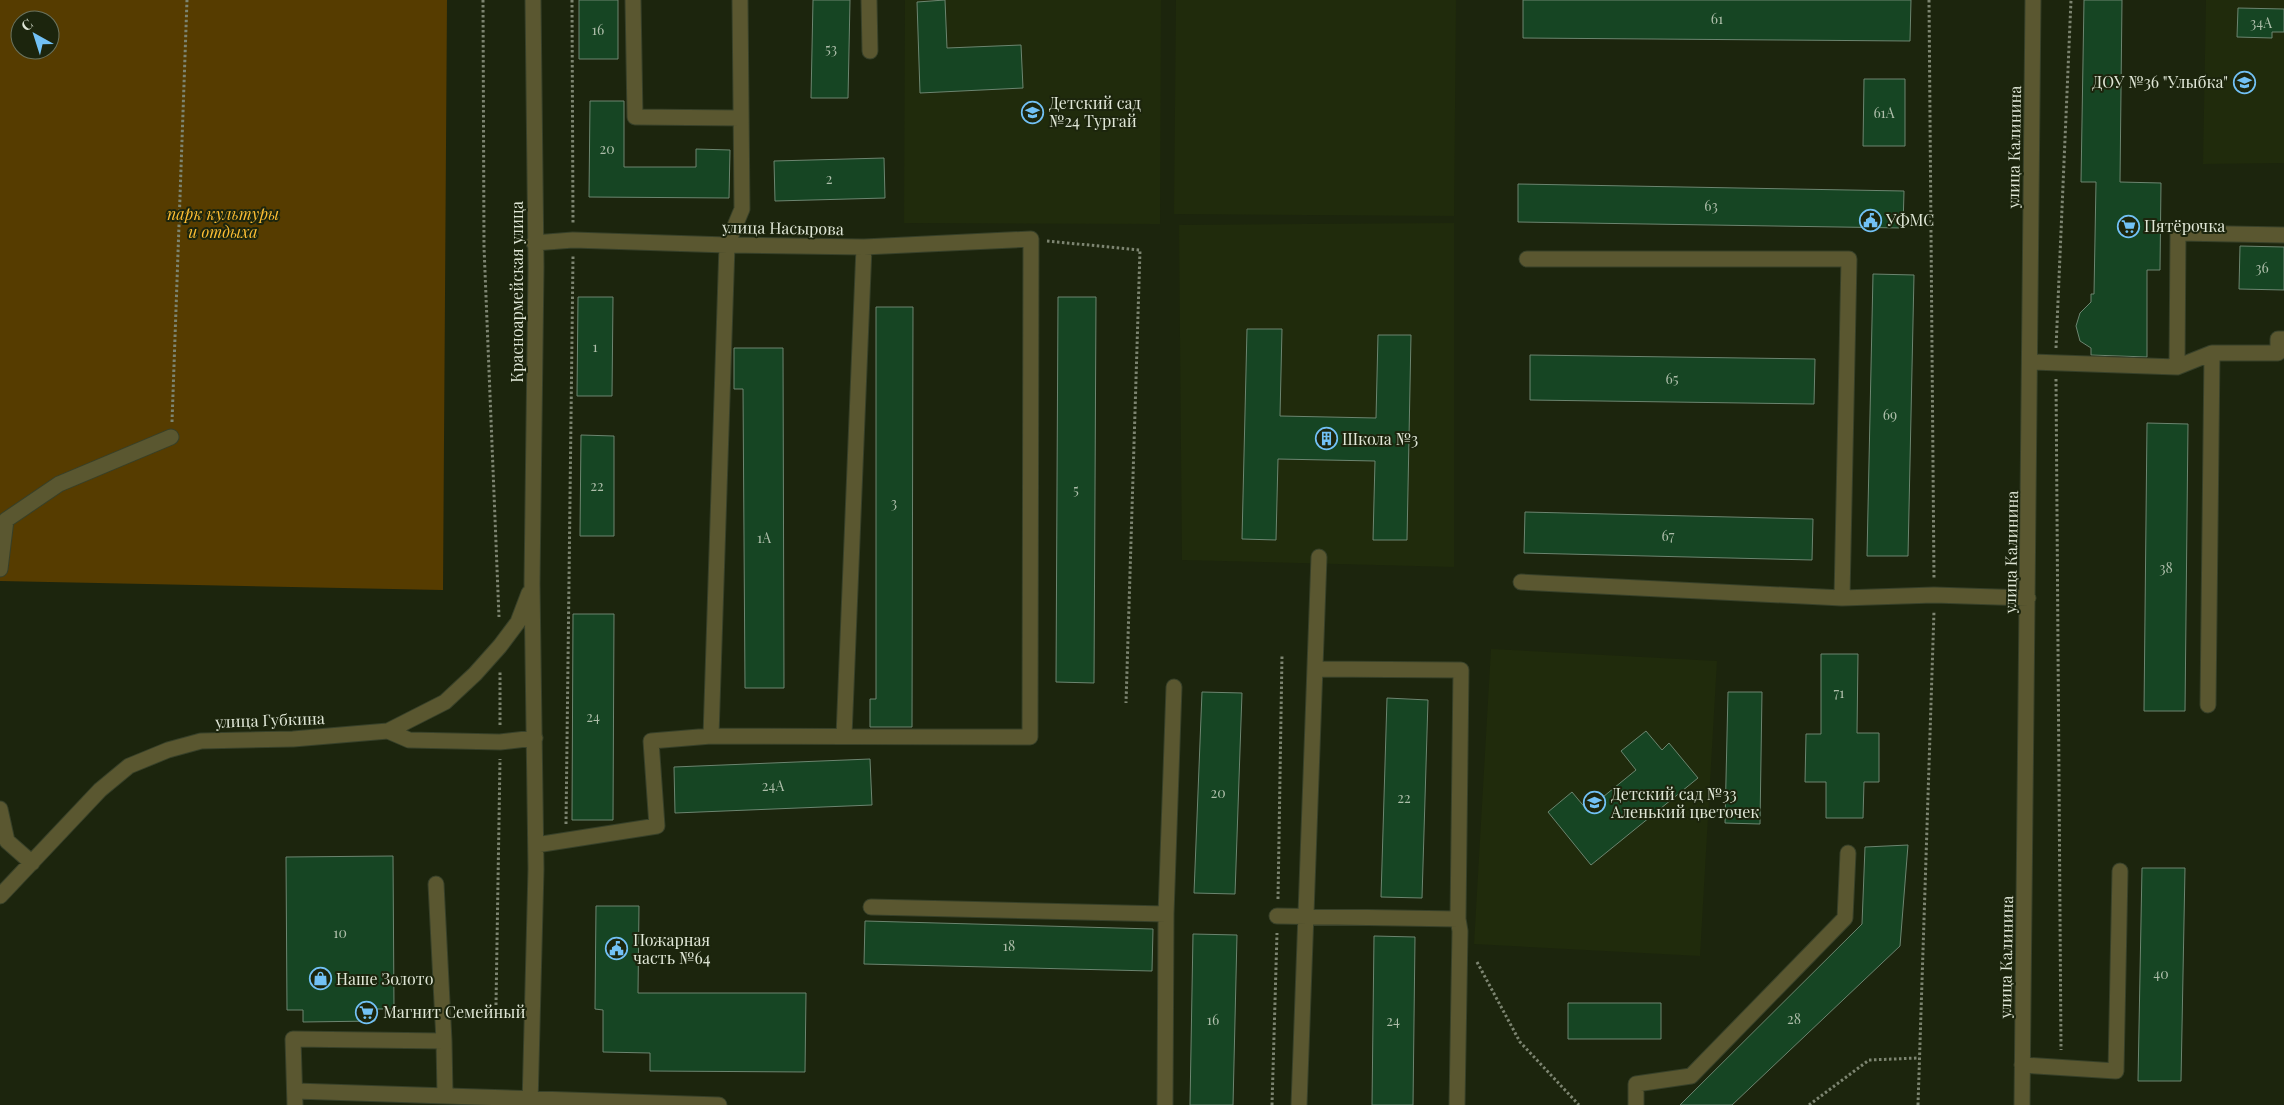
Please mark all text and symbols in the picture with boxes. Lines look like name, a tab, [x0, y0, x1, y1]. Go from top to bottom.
house number: 61	[1711, 9, 1723, 28]
north arrow	[10, 10, 60, 60]
house number: 34А	[2250, 13, 2272, 32]
text: С	[17, 14, 36, 35]
house number: 16	[592, 20, 604, 39]
house number: 53	[825, 39, 837, 58]
school or university icon: ДОУ №36 "Улыбка"	[2232, 70, 2256, 94]
place label: ДОУ №36 "Улыбка"	[2092, 71, 2228, 92]
street label: улица Калинина	[2002, 86, 2025, 209]
place label: Детский сад №24 Тургай	[1049, 92, 1141, 131]
school or university icon: Детский сад №24 Тургай	[1021, 100, 1045, 124]
house number: 61А	[1873, 103, 1895, 122]
house number: 20	[599, 139, 615, 158]
house number: 2	[826, 169, 833, 188]
house number: 63	[1704, 196, 1718, 215]
street label: Красноармейская улица	[506, 201, 527, 383]
park label: парк культуры и отдыха	[167, 203, 279, 242]
public building icon: УФМС	[1858, 208, 1882, 232]
place label: УФМС	[1885, 209, 1934, 230]
supermarket icon: Пятёрочка	[2116, 214, 2140, 238]
place label: Пятёрочка	[2144, 215, 2225, 236]
street label: улица Насырова	[721, 216, 844, 239]
house number: 36	[2255, 258, 2269, 277]
house number: 1	[592, 337, 598, 356]
house number: 65	[1665, 369, 1679, 388]
house number: 69	[1883, 405, 1897, 424]
building icon: Школа №3	[1314, 427, 1338, 451]
place label: Школа №3	[1342, 428, 1418, 449]
house number: 22	[590, 476, 604, 495]
house number: 5	[1073, 480, 1079, 499]
street label: улица Калинина	[1999, 491, 2022, 614]
house number: 3	[891, 493, 897, 512]
house number: 67	[1662, 526, 1675, 545]
house number: 1А	[757, 528, 771, 547]
house number: 38	[2159, 558, 2173, 577]
house number: 71	[1834, 683, 1844, 702]
street label: улица Губкина	[214, 707, 325, 732]
house number: 24	[586, 707, 600, 726]
house number: 24А	[762, 776, 784, 795]
house number: 20	[1210, 783, 1226, 802]
place label: Детский сад №33 Аленький цветочек	[1610, 783, 1759, 822]
house number: 22	[1397, 788, 1411, 807]
school or university icon: Детский сад №33 Аленький цветочек	[1583, 791, 1607, 815]
street label: улица Калинина	[1994, 896, 2017, 1019]
house number: 10	[333, 923, 347, 942]
place label: Пожарная часть №64	[633, 929, 711, 968]
house number: 18	[1003, 936, 1015, 955]
public building icon: Пожарная часть №64	[605, 937, 629, 961]
house number: 40	[2153, 964, 2169, 983]
shop icon: Наше Золото	[308, 967, 332, 991]
place label: Наше Золото	[336, 968, 434, 989]
supermarket icon: Магнит Семейный	[355, 1000, 379, 1024]
place label: Магнит Семейный	[383, 1001, 525, 1022]
house number: 28	[1787, 1009, 1801, 1028]
house number: 16	[1207, 1010, 1219, 1029]
house number: 24	[1386, 1011, 1400, 1030]

